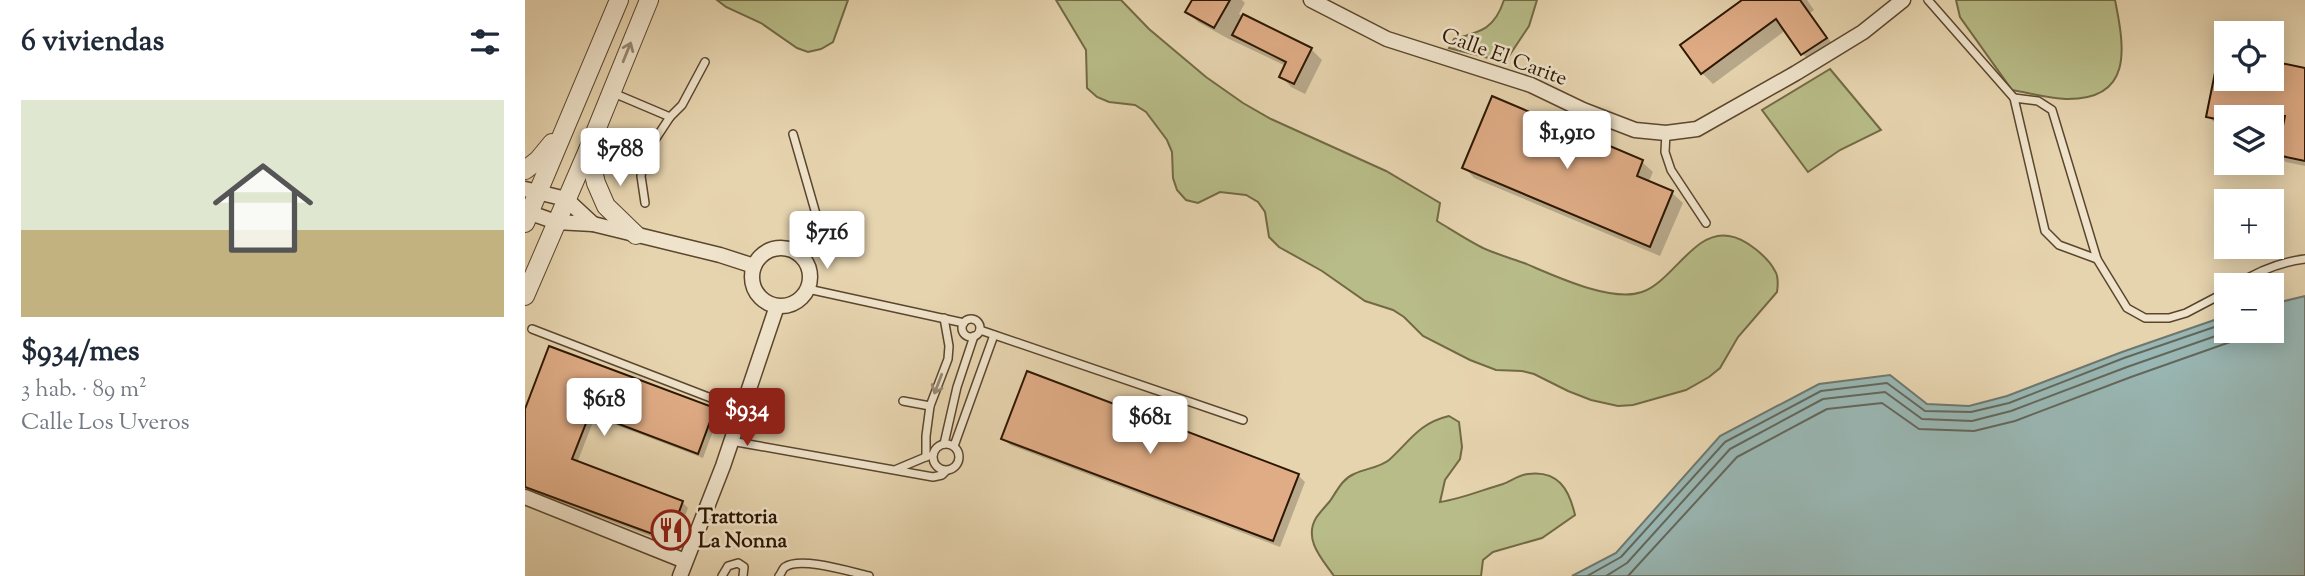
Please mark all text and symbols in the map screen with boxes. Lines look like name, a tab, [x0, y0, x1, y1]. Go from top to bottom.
text: 6 viviendas	[21, 21, 164, 64]
street label: Calle El Carite	[1437, 21, 1571, 95]
map controls	[2214, 21, 2284, 343]
button: locate	[2214, 21, 2284, 91]
icon: filters	[466, 23, 504, 61]
one-way arrow	[621, 42, 634, 64]
button: layers	[2214, 105, 2284, 175]
pin: $1,910	[1510, 111, 1624, 171]
text: $1,910	[1539, 117, 1595, 150]
pin: $788	[579, 128, 661, 188]
text: $788	[597, 134, 643, 167]
icon: home	[200, 145, 326, 271]
button: +	[2214, 189, 2284, 259]
pin: $716	[786, 212, 868, 271]
text: $716	[805, 217, 849, 250]
button: −	[2214, 273, 2284, 343]
text: $934/mes	[21, 331, 140, 374]
one-way arrow	[931, 373, 944, 395]
text: 3 hab. · 89 m²	[21, 374, 147, 407]
pin: $618	[563, 378, 645, 438]
text: $618	[583, 384, 625, 417]
pin: $934	[706, 388, 788, 448]
text: $934	[725, 394, 769, 427]
pin: $681	[1109, 396, 1191, 456]
text: $681	[1128, 402, 1172, 435]
text: Calle Los Uveros	[21, 407, 190, 440]
place label: Trattoria La Nonna	[698, 503, 788, 557]
restaurant icon: Trattoria La Nonna	[650, 509, 692, 551]

